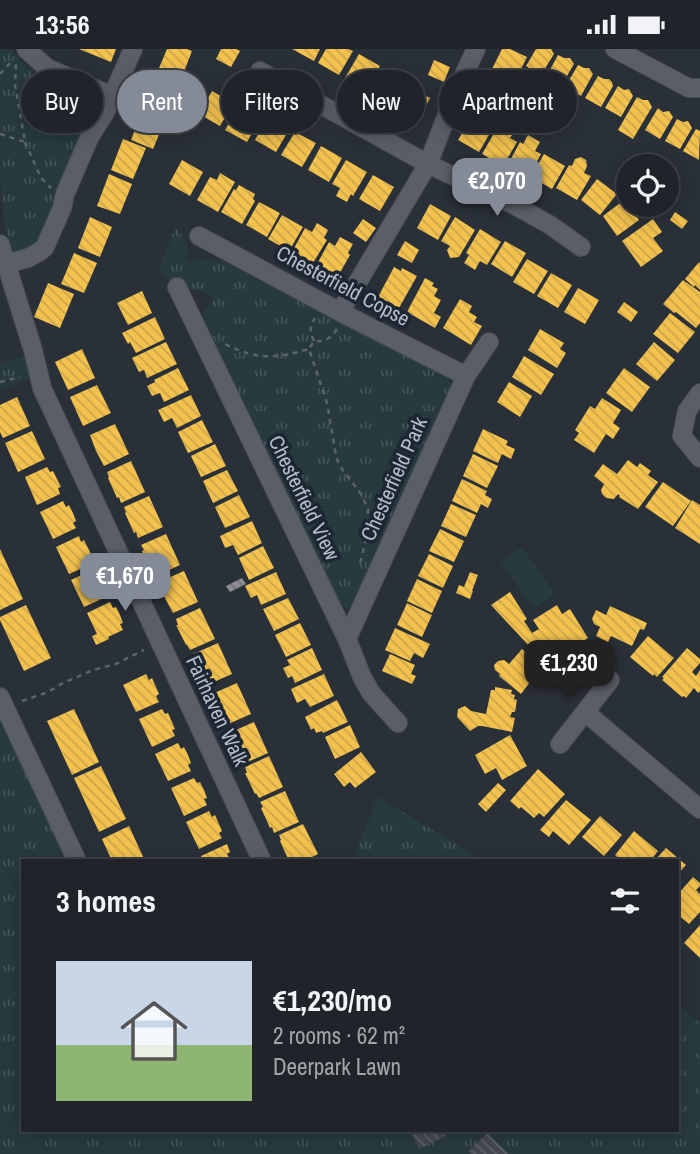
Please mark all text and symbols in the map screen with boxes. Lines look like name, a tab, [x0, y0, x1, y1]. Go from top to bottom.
text: 13:56	[35, 7, 90, 42]
chip: Buy	[21, 70, 103, 133]
chip: Rent	[117, 70, 207, 133]
chip: Filters	[221, 70, 323, 133]
chip: New	[337, 70, 425, 133]
chip: Apartment	[439, 70, 577, 133]
map controls	[616, 154, 679, 217]
button: locate	[616, 154, 679, 217]
pin: €2,070	[440, 159, 554, 218]
text: €2,070	[468, 165, 526, 196]
street label: Chesterfield Copse	[271, 238, 415, 333]
street label: Chesterfield Park	[353, 412, 434, 545]
street label: Chesterfield View	[262, 430, 347, 566]
pin: €1,670	[68, 553, 182, 613]
text: €1,670	[96, 560, 154, 591]
pin: €1,230	[512, 641, 626, 700]
text: €1,230	[540, 647, 598, 678]
street label: Fairhaven Walk	[179, 651, 256, 771]
text: 3 homes	[56, 881, 156, 921]
icon: filters	[606, 882, 644, 920]
text: €1,230/mo	[273, 980, 392, 1020]
icon: home	[112, 989, 196, 1073]
text: 2 rooms · 62 m²	[273, 1020, 405, 1051]
text: Deerpark Lawn	[273, 1051, 401, 1082]

